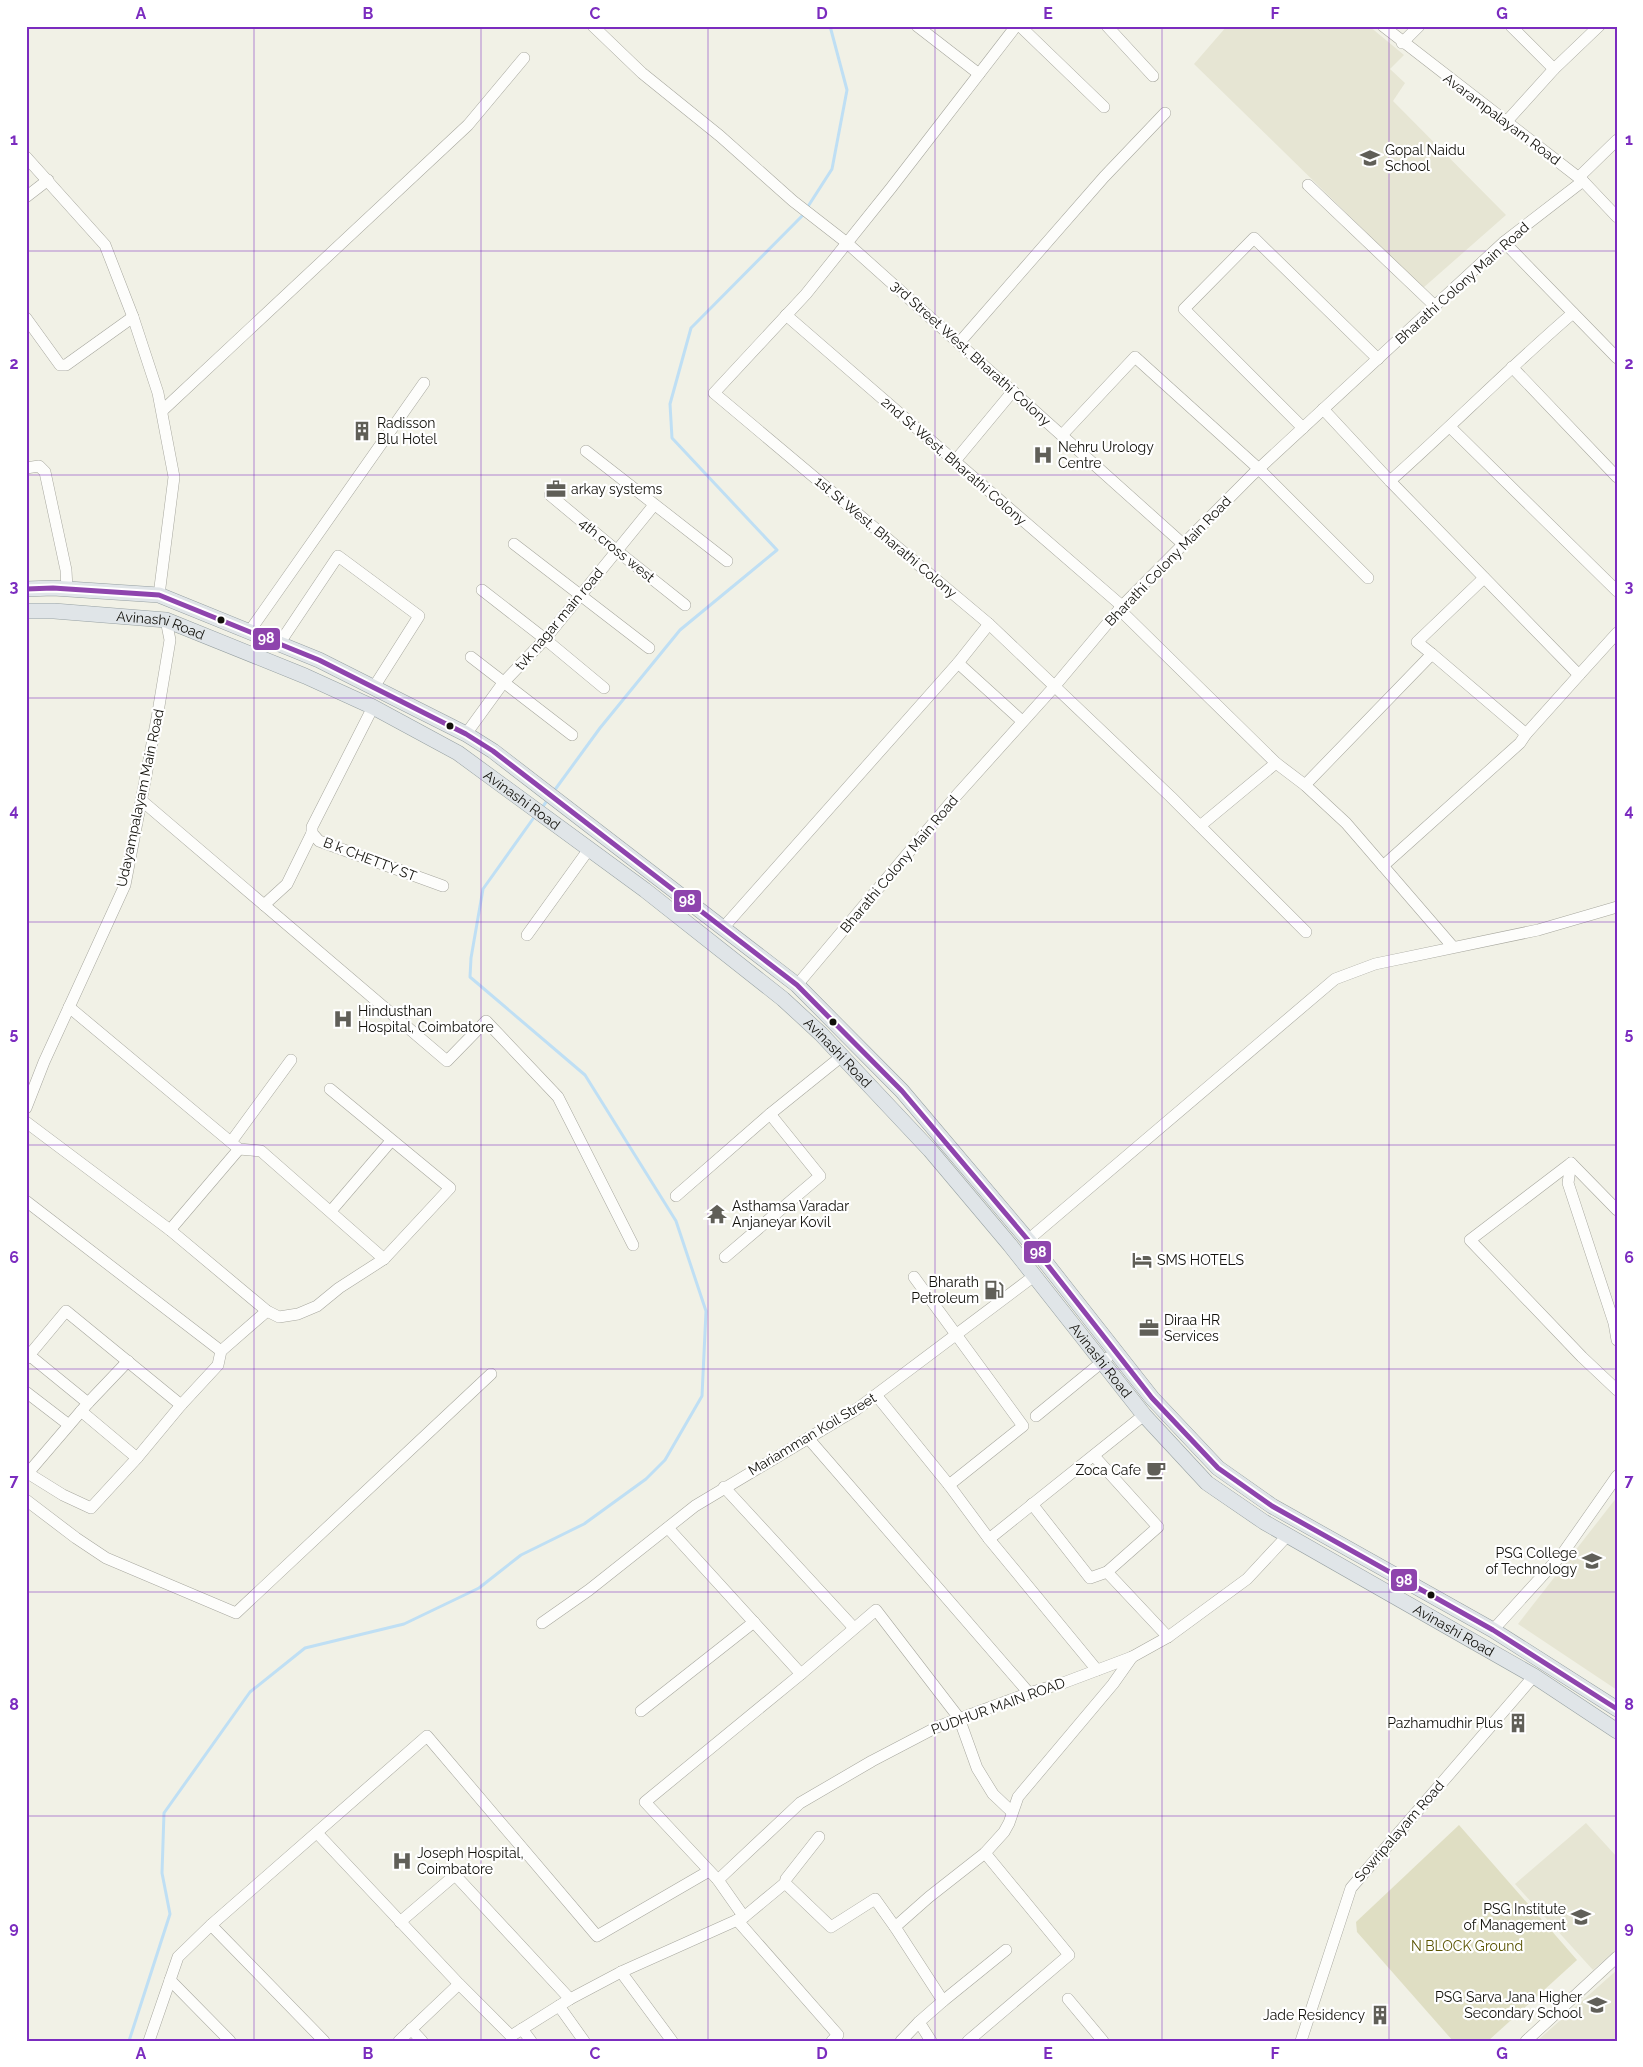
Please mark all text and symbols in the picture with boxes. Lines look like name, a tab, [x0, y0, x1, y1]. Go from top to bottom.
text: A	[136, 4, 147, 23]
text: B	[363, 4, 374, 23]
text: C	[590, 4, 601, 23]
text: D	[816, 4, 828, 23]
text: E	[1043, 4, 1053, 23]
text: F	[1270, 4, 1280, 23]
text: G	[1496, 4, 1508, 23]
street label: Avarampalayam Road	[1441, 70, 1563, 168]
text: 1	[10, 130, 18, 149]
text: 1	[1625, 130, 1633, 149]
place label: Gopal Naidu School	[1385, 142, 1465, 174]
school or university icon: Gopal Naidu School	[1359, 147, 1381, 169]
street label: Bharathi Colony Main Road	[1392, 219, 1532, 347]
street label: 3rd Street West, Bharathi Colony	[888, 277, 1054, 429]
text: 2	[9, 354, 19, 373]
text: 2	[1624, 354, 1634, 373]
street label: 2nd St West, Bharathi Colony	[878, 394, 1030, 529]
place label: Radisson Blu Hotel	[377, 415, 437, 447]
building icon: Radisson Blu Hotel	[351, 420, 373, 442]
place label: Nehru Urology Centre	[1058, 439, 1154, 471]
hospital icon: Nehru Urology Centre	[1032, 444, 1054, 466]
street label: 1st St West, Bharathi Colony	[812, 473, 960, 601]
office icon: arkay systems	[545, 478, 567, 500]
place label: arkay systems	[571, 481, 663, 497]
street label: Bharathi Colony Main Road	[1102, 493, 1234, 629]
street label: 4th cross west	[576, 515, 658, 585]
street label: tvk nagar main road	[512, 565, 606, 673]
text: 3	[10, 577, 19, 596]
text: 3	[1625, 577, 1634, 596]
street label: Avinashi Road	[116, 608, 207, 643]
unlabelled marker	[216, 615, 226, 625]
line badge: 98	[252, 627, 281, 651]
text: 98	[258, 630, 274, 646]
street label: Udayampalayam Main Road	[113, 708, 167, 888]
unlabelled marker	[445, 721, 455, 731]
street label: Avinashi Road	[481, 767, 563, 833]
street label: Bharathi Colony Main Road	[837, 792, 961, 936]
text: 4	[9, 801, 19, 820]
text: 4	[1624, 801, 1634, 820]
street label: B k CHETTY ST	[321, 834, 419, 884]
line badge: 98	[673, 889, 702, 913]
text: 98	[679, 892, 695, 908]
place label: Hindusthan Hospital, Coimbatore	[358, 1003, 494, 1035]
hospital icon: Hindusthan Hospital, Coimbatore	[332, 1008, 354, 1030]
street label: Avinashi Road	[801, 1014, 875, 1091]
unlabelled marker	[828, 1017, 838, 1027]
text: 5	[10, 1024, 19, 1043]
text: 5	[1625, 1024, 1634, 1043]
place label: Asthamsa Varadar Anjaneyar Kovil	[732, 1198, 849, 1230]
temple icon: Asthamsa Varadar Anjaneyar Kovil	[706, 1203, 728, 1225]
line badge: 98	[1023, 1240, 1052, 1264]
text: 98	[1030, 1244, 1046, 1260]
text: 6	[9, 1248, 19, 1267]
text: 6	[1624, 1248, 1634, 1267]
hotel icon: SMS HOTELS	[1131, 1249, 1153, 1271]
place label: SMS HOTELS	[1157, 1252, 1245, 1268]
place label: Bharath Petroleum	[911, 1274, 979, 1306]
fuel station icon: Bharath Petroleum	[983, 1279, 1005, 1301]
place label: Diraa HR Services	[1164, 1312, 1220, 1344]
office icon: Diraa HR Services	[1138, 1317, 1160, 1339]
street label: Avinashi Road	[1066, 1320, 1135, 1401]
street label: Mariamman Koil Street	[745, 1389, 879, 1479]
cafe icon: Zoca Cafe	[1145, 1459, 1167, 1481]
place label: Zoca Cafe	[1075, 1462, 1141, 1478]
text: 7	[10, 1471, 19, 1490]
text: 7	[1625, 1471, 1634, 1490]
place label: PSG College of Technology	[1485, 1545, 1577, 1577]
school or university icon: PSG College of Technology	[1581, 1550, 1603, 1572]
line badge: 98	[1390, 1568, 1418, 1592]
text: 98	[1396, 1572, 1412, 1588]
unlabelled marker	[1426, 1590, 1436, 1600]
street label: Avinashi Road	[1410, 1601, 1497, 1660]
street label: PUDHUR MAIN ROAD	[929, 1674, 1067, 1738]
text: 8	[9, 1695, 19, 1714]
text: 8	[1624, 1695, 1634, 1714]
building icon: Pazhamudhir Plus	[1507, 1712, 1529, 1734]
place label: Pazhamudhir Plus	[1387, 1715, 1503, 1731]
street label: Sowripalayam Road	[1351, 1777, 1447, 1885]
place label: Joseph Hospital, Coimbatore	[417, 1845, 524, 1877]
hospital icon: Joseph Hospital, Coimbatore	[391, 1850, 413, 1872]
place label: PSG Institute of Management	[1464, 1901, 1566, 1933]
school or university icon: PSG Institute of Management	[1570, 1906, 1592, 1928]
text: 9	[9, 1918, 19, 1937]
text: 9	[1624, 1918, 1634, 1937]
park label: N BLOCK Ground	[1411, 1938, 1523, 1954]
place label: PSG Sarva Jana Higher Secondary School	[1435, 1989, 1582, 2021]
school or university icon: PSG Sarva Jana Higher Secondary School	[1586, 1994, 1608, 2016]
building icon: Jade Residency	[1369, 2004, 1391, 2026]
place label: Jade Residency	[1263, 2007, 1365, 2023]
text: A	[136, 2044, 147, 2063]
text: B	[363, 2044, 374, 2063]
text: C	[590, 2044, 601, 2063]
text: D	[816, 2044, 828, 2063]
text: E	[1043, 2044, 1053, 2063]
text: F	[1270, 2044, 1280, 2063]
text: G	[1496, 2044, 1508, 2063]

